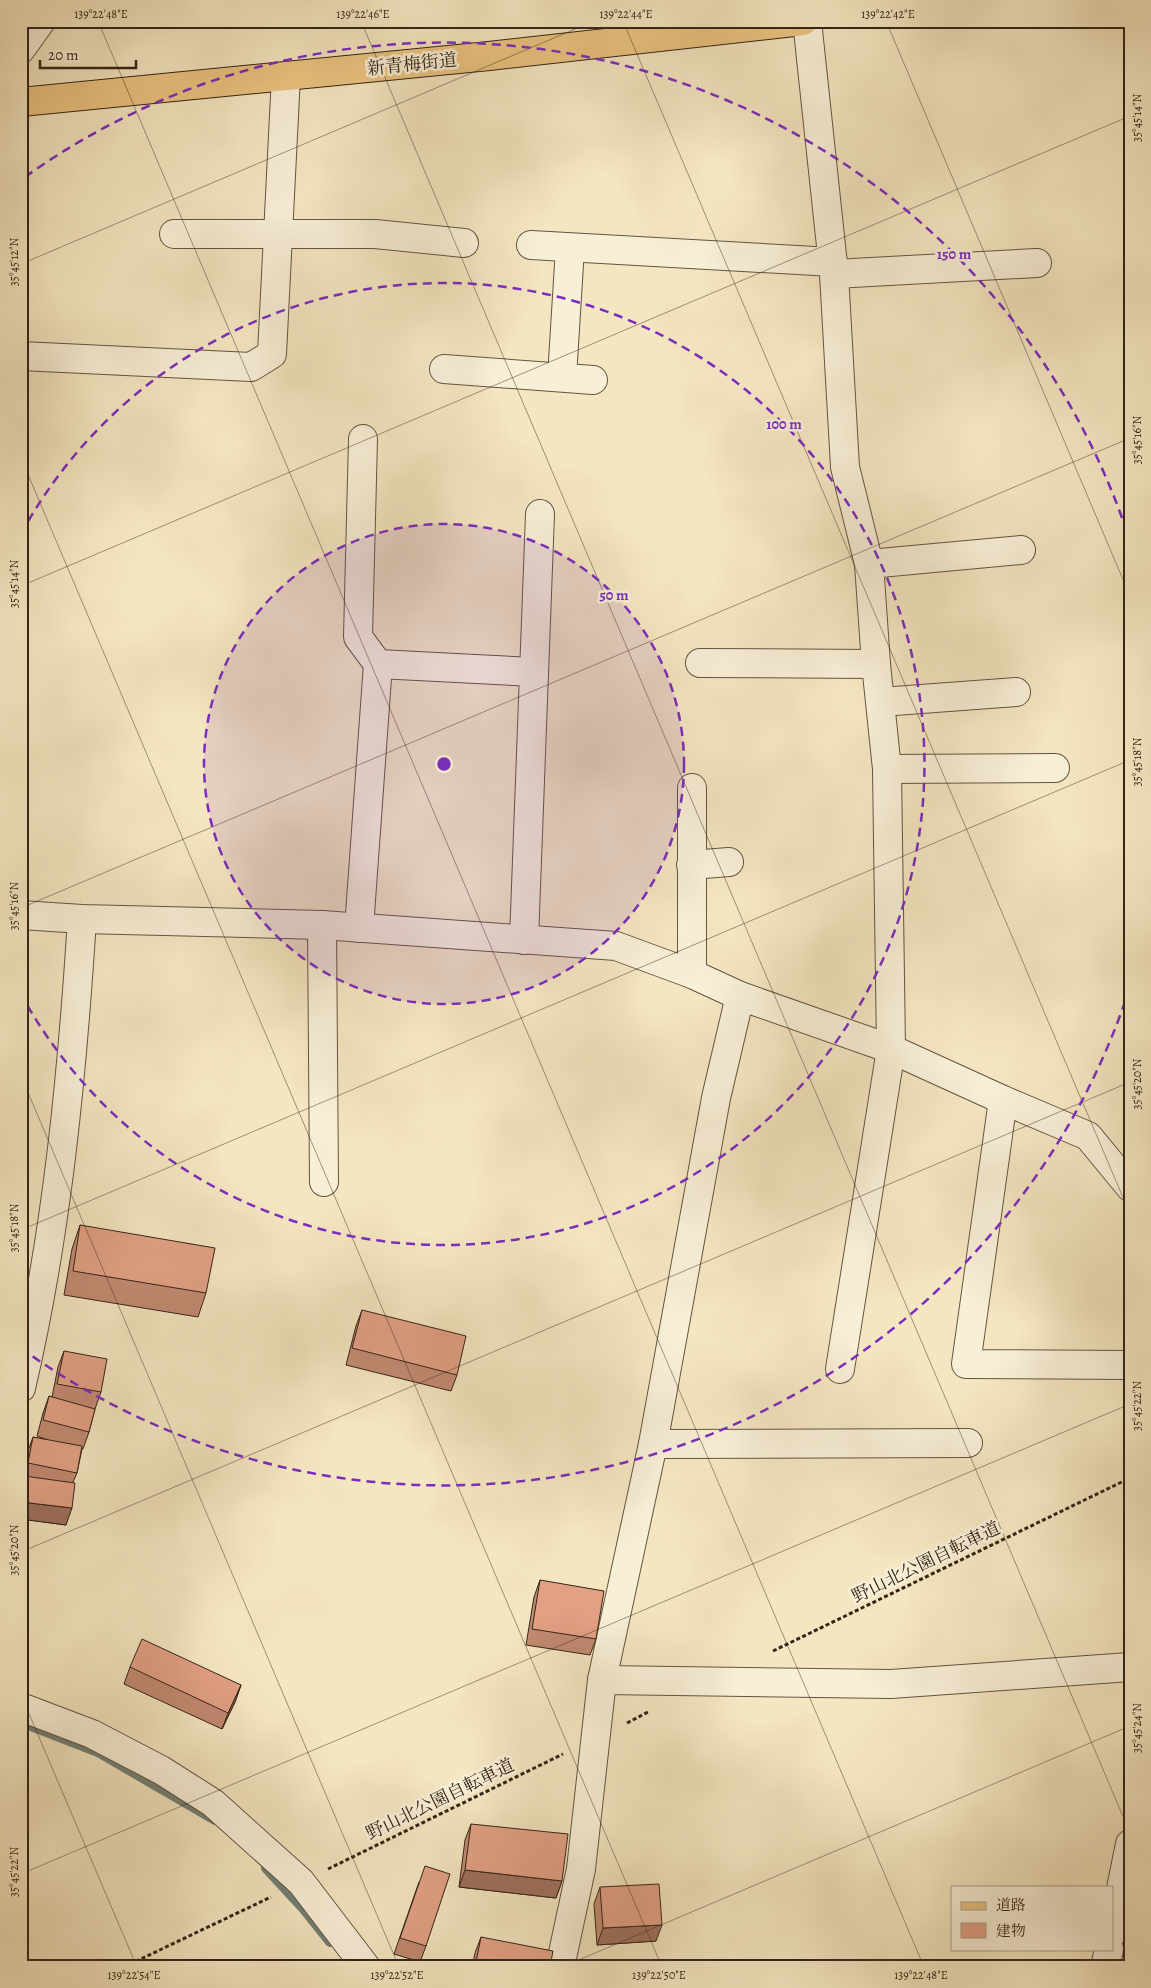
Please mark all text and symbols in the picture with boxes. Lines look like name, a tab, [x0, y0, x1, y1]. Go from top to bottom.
text: 139°22'48"E	[74, 6, 128, 22]
text: 139°22'46"E	[336, 6, 390, 22]
text: 139°22'44"E	[599, 6, 653, 22]
text: 139°22'42"E	[861, 6, 915, 22]
scale bar	[40, 38, 136, 70]
text: 20 m	[48, 45, 79, 65]
street label: 新青梅街道	[366, 47, 458, 81]
text: 35°45'14"N	[1129, 94, 1145, 142]
text: 35°45'12"N	[6, 237, 22, 286]
text: 150 m	[937, 244, 972, 264]
text: 100 m	[766, 414, 802, 434]
text: 35°45'16"N	[1129, 415, 1145, 464]
text: 35°45'14"N	[6, 560, 22, 608]
text: 50 m	[599, 585, 629, 605]
text: 35°45'18"N	[1129, 737, 1145, 786]
centre of rings	[435, 755, 453, 773]
text: 35°45'16"N	[6, 881, 22, 930]
text: 35°45'20"N	[1129, 1058, 1145, 1109]
text: 35°45'18"N	[6, 1203, 22, 1252]
text: 35°45'22"N	[1129, 1381, 1145, 1431]
street label: 野山北公園自転車道	[848, 1516, 1004, 1608]
text: 35°45'20"N	[6, 1524, 22, 1575]
text: 35°45'24"N	[1129, 1703, 1145, 1753]
street label: 野山北公園自転車道	[362, 1753, 518, 1845]
text: 35°45'22"N	[6, 1847, 22, 1897]
legend	[951, 1886, 1114, 1950]
text: 道路	[996, 1895, 1026, 1915]
text: 建物	[996, 1921, 1026, 1941]
text: 139°22'54"E	[108, 1967, 160, 1983]
text: 139°22'52"E	[370, 1967, 424, 1983]
text: 139°22'50"E	[632, 1967, 686, 1983]
text: 139°22'48"E	[894, 1967, 948, 1983]

